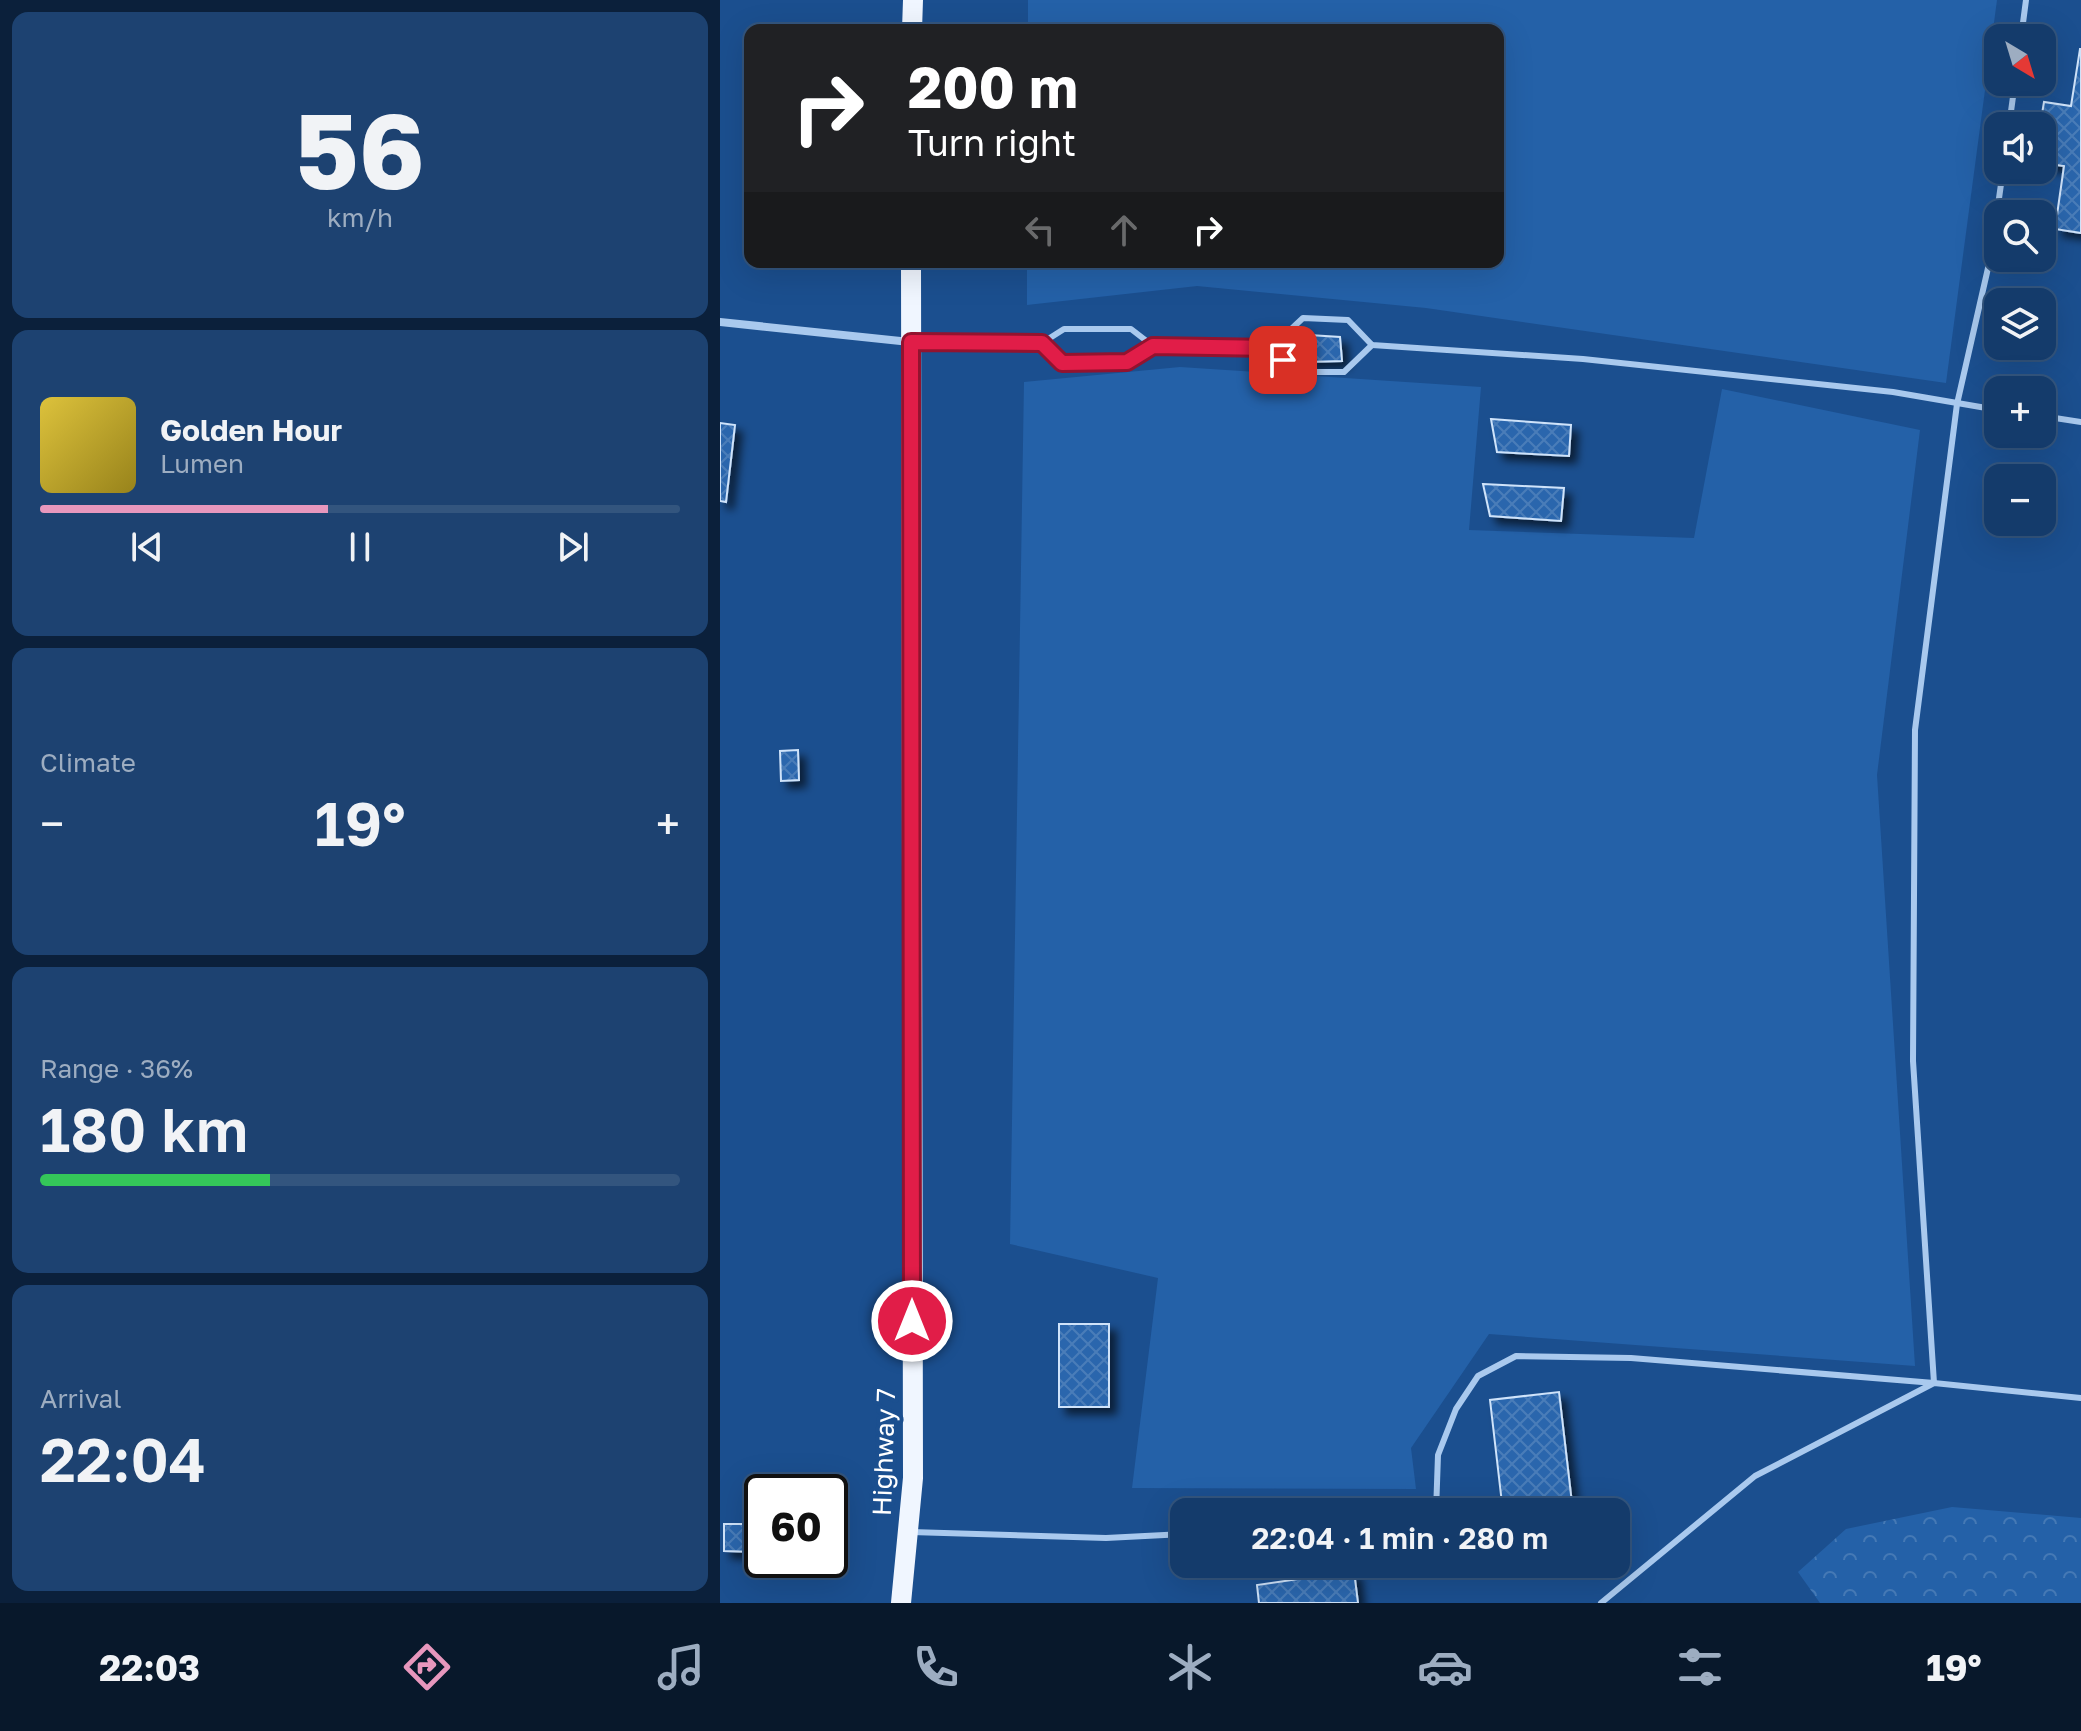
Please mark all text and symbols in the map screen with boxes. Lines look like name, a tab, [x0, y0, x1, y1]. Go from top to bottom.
north arrow	[1984, 24, 2056, 96]
map controls	[1984, 24, 2056, 536]
text: 200 m	[908, 53, 1078, 120]
icon: right	[776, 56, 880, 160]
text: 56	[295, 87, 425, 212]
button: sound	[1984, 112, 2056, 184]
text: Turn right	[908, 121, 1076, 164]
button: search	[1984, 200, 2056, 272]
text: km/h	[327, 202, 393, 233]
icon: left	[1018, 208, 1062, 252]
icon: ahead	[1102, 208, 1146, 252]
icon: right	[1186, 208, 1230, 252]
button: layers	[1984, 288, 2056, 360]
pin	[1249, 326, 1317, 394]
icon: arrive	[1261, 338, 1305, 382]
button: +	[1984, 376, 2056, 448]
text: Golden Hour	[160, 412, 342, 448]
text: Lumen	[160, 448, 244, 479]
button: −	[1984, 464, 2056, 536]
icon: previous	[125, 525, 169, 569]
icon: pause	[338, 525, 382, 569]
icon: next	[551, 525, 595, 569]
text: Climate	[40, 747, 136, 778]
text: 19°	[314, 787, 406, 859]
text: −	[40, 797, 64, 850]
text: +	[656, 797, 680, 850]
text: Range · 36%	[40, 1053, 193, 1084]
text: 180 km	[40, 1093, 248, 1165]
position arrow	[870, 1279, 954, 1363]
text: Arrival	[40, 1383, 121, 1414]
street label: Highway 7	[866, 1387, 901, 1516]
text: 22:04	[40, 1423, 207, 1495]
speed limit sign: 60	[744, 1474, 848, 1578]
text: 22:04 · 1 min · 280 m	[1252, 1520, 1548, 1556]
icon: directions	[399, 1639, 455, 1695]
icon: music	[653, 1639, 709, 1695]
icon: phone	[908, 1639, 964, 1695]
icon: climate	[1162, 1639, 1218, 1695]
icon: car	[1417, 1639, 1473, 1695]
icon: filters	[1672, 1639, 1728, 1695]
text: 22:03	[99, 1646, 200, 1689]
text: 19°	[1926, 1646, 1982, 1689]

